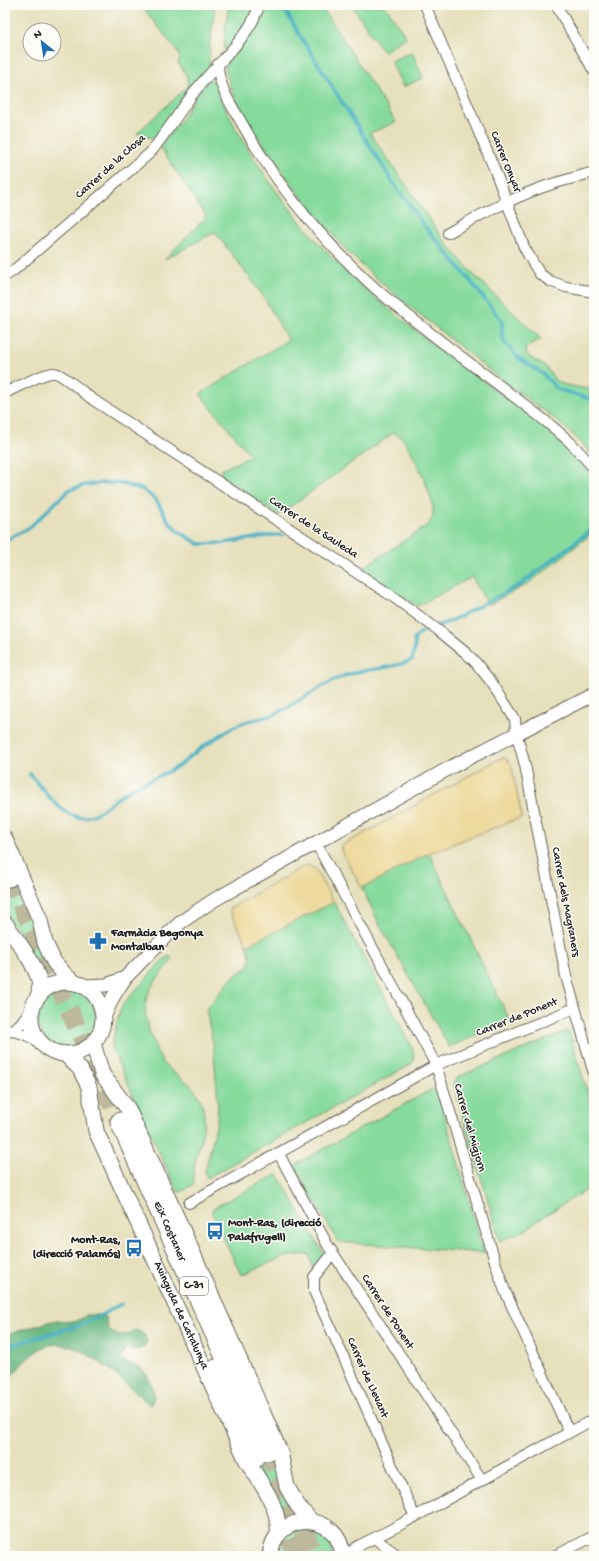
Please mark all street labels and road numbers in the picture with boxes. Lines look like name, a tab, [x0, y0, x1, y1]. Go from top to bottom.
street label: Carrer Onyar	[486, 129, 524, 196]
street label: Carrer de la Closa	[73, 132, 149, 202]
street label: Carrer de la Sauleda	[266, 494, 361, 562]
street label: Carrer dels Magraners	[548, 846, 583, 959]
street label: Carrer de Ponent	[474, 995, 561, 1041]
street label: Carrer del Migjorn	[450, 1082, 488, 1174]
street label: Eix Costaner	[149, 1199, 189, 1265]
street label: Avinguda de Catalunya	[150, 1260, 211, 1372]
street label: Carrer de Ponent	[358, 1272, 417, 1353]
road number: C-31	[180, 1277, 208, 1295]
street label: Carrer de Llevant	[343, 1336, 391, 1421]

